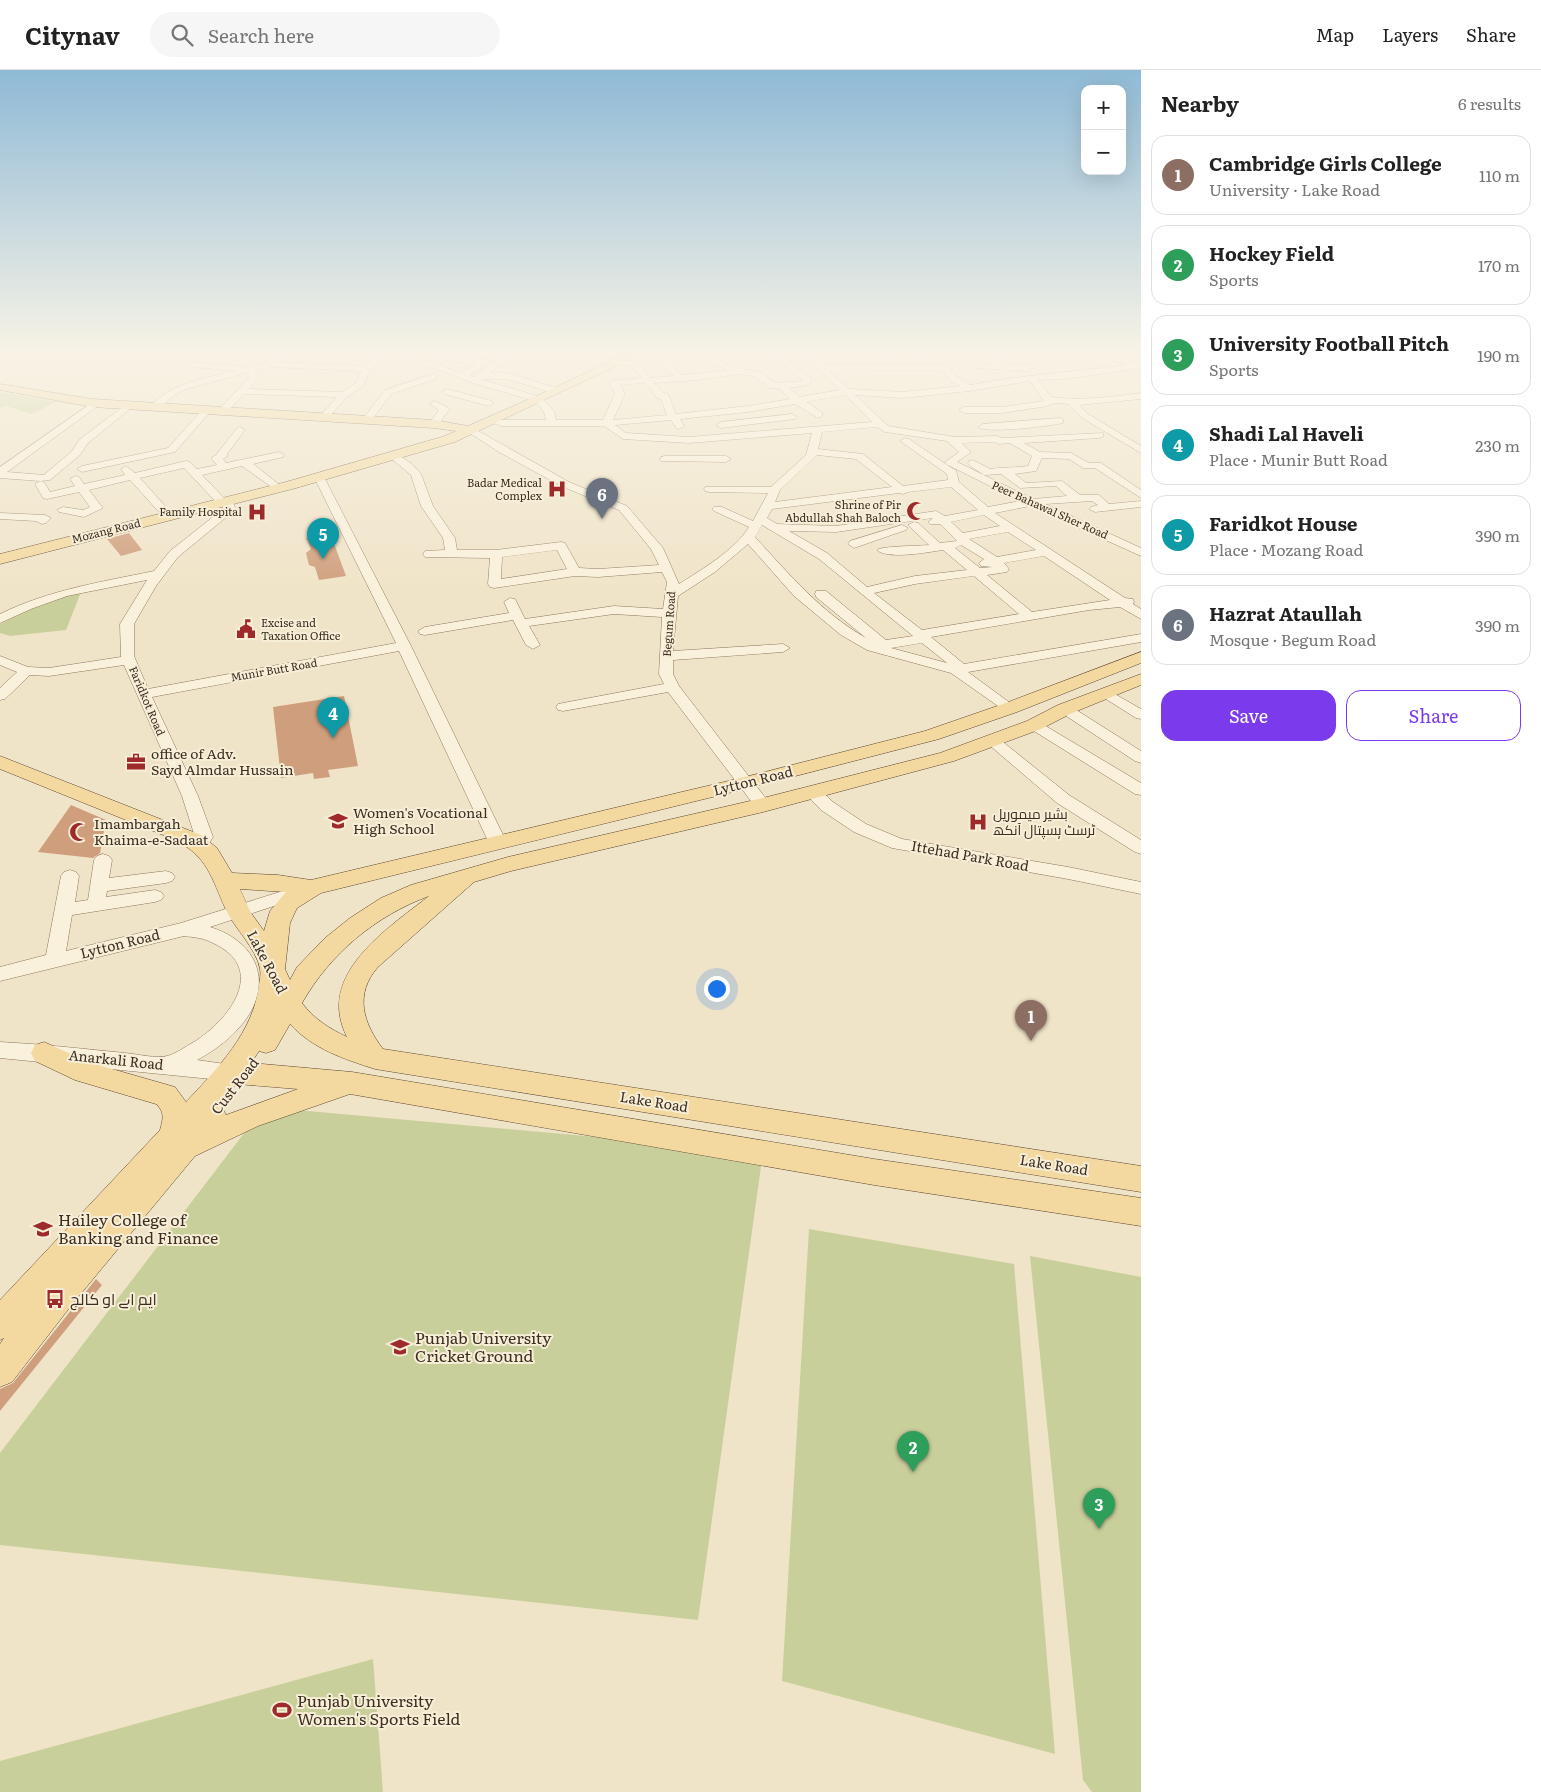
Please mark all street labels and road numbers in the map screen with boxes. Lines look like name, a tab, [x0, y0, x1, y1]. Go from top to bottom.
street label: Peer Bahawal Sher Road	[990, 476, 1111, 542]
street label: Mozang Road	[70, 514, 142, 546]
street label: Begum Road	[658, 590, 678, 657]
street label: Munir Butt Road	[229, 653, 319, 684]
street label: Faridkot Road	[126, 663, 170, 738]
street label: Lytton Road	[711, 760, 795, 800]
street label: Ittehad Park Road	[910, 835, 1031, 875]
street label: Lytton Road	[78, 923, 162, 963]
street label: Lake Road	[243, 926, 293, 997]
street label: Anarkali Road	[68, 1044, 165, 1074]
street label: Cust Road	[206, 1052, 263, 1118]
street label: Lake Road	[619, 1086, 690, 1116]
street label: Lake Road	[1019, 1149, 1090, 1179]

